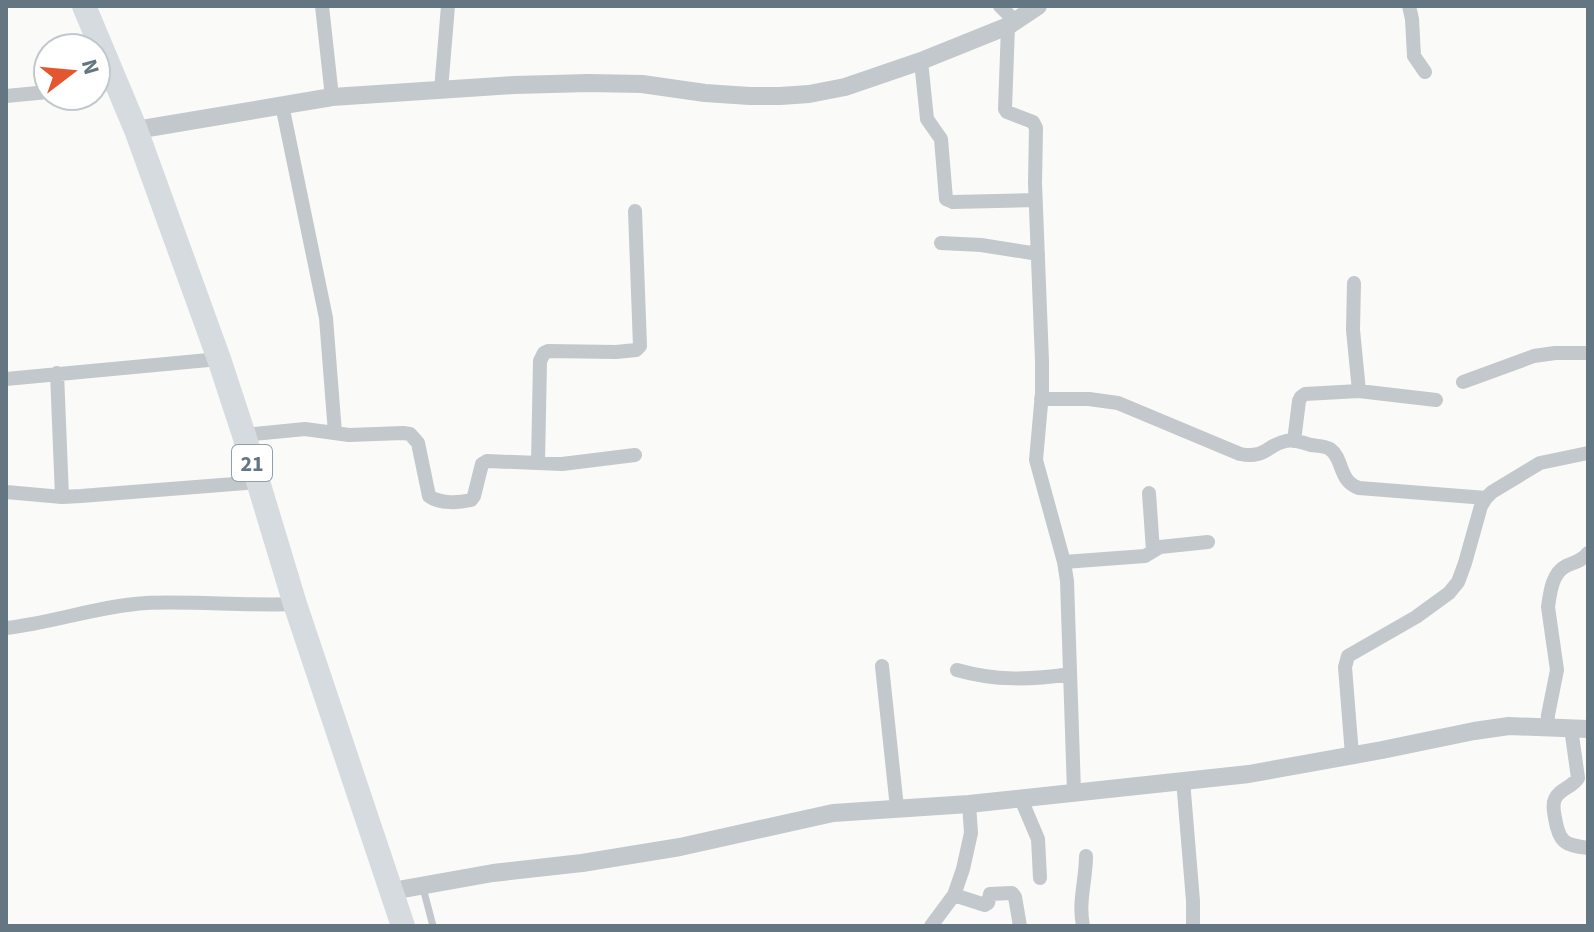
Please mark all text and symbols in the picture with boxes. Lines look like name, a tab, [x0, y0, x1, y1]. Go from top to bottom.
north arrow	[32, 32, 112, 112]
text: N	[73, 55, 108, 78]
road number: 21	[232, 445, 272, 481]

